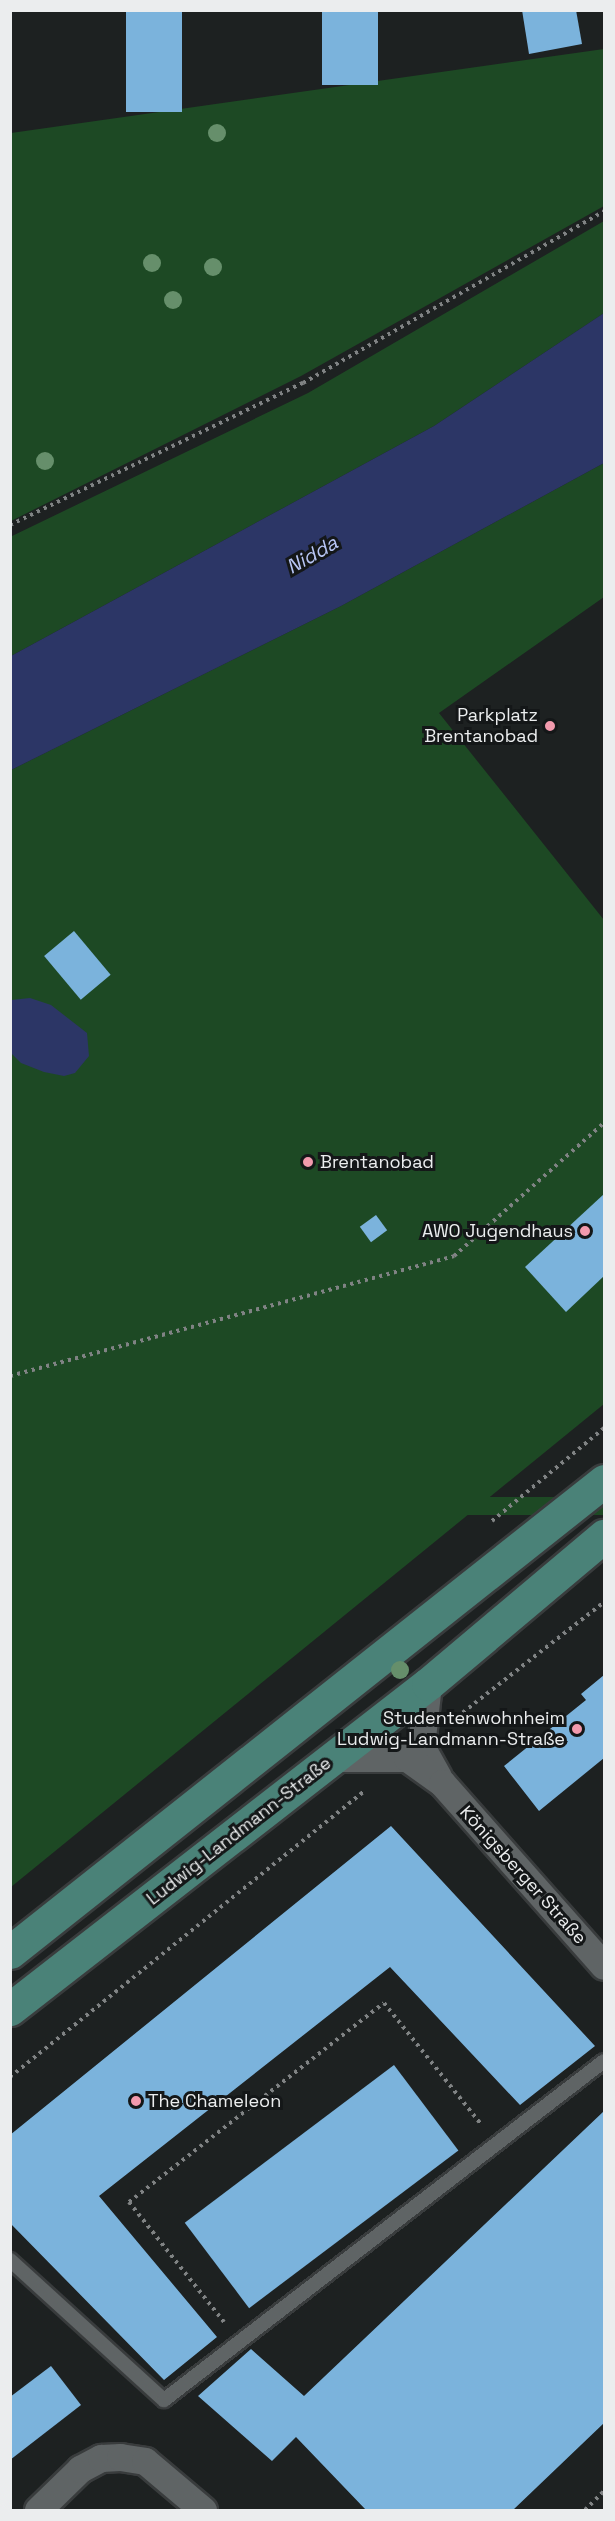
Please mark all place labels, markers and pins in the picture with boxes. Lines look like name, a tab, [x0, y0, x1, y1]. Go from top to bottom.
place label: Parkplatz Brentanobad	[424, 705, 538, 748]
marker: Parkplatz Brentanobad	[543, 719, 557, 733]
place label: Brentanobad	[320, 1151, 434, 1173]
marker: Brentanobad	[301, 1155, 315, 1169]
place label: AWO Jugendhaus	[422, 1220, 573, 1242]
marker: AWO Jugendhaus	[578, 1224, 592, 1238]
place label: Studentenwohnheim Ludwig-Landmann-Straße	[337, 1708, 565, 1750]
marker: Studentenwohnheim Ludwig-Landmann-Straße	[570, 1722, 584, 1736]
place label: The Chameleon	[148, 2090, 281, 2112]
marker: The Chameleon	[129, 2094, 143, 2108]

